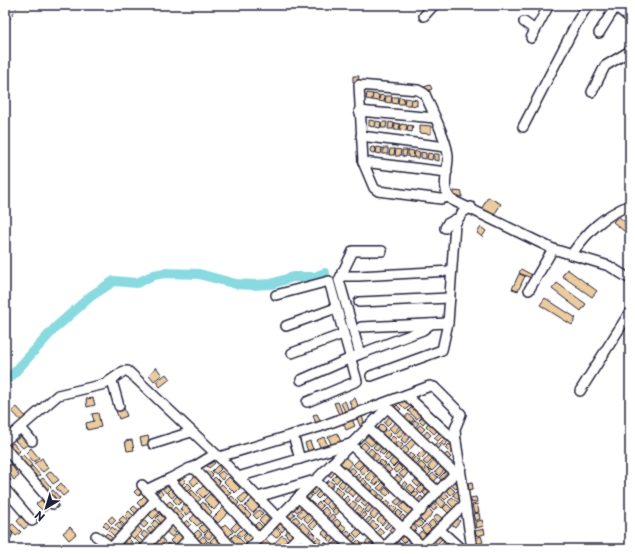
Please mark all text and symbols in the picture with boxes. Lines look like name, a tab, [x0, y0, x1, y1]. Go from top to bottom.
north arrow	[26, 488, 66, 528]
text: N	[31, 507, 48, 526]

